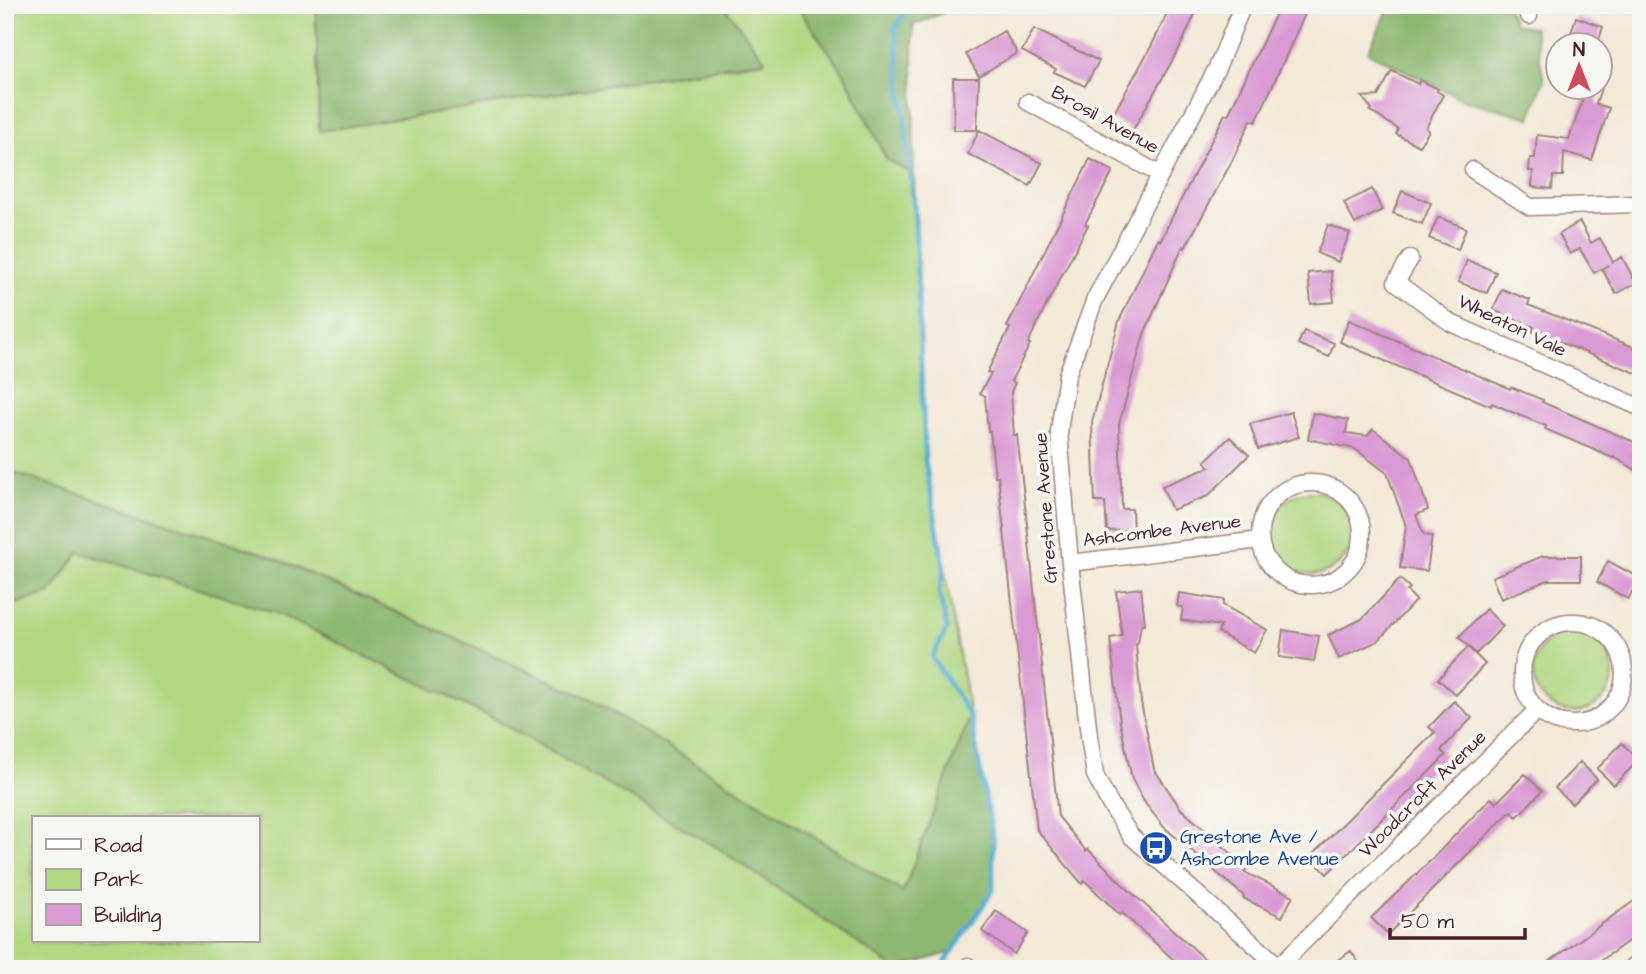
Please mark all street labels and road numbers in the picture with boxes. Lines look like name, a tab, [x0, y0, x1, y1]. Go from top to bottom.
street label: Brosil Avenue	[1046, 79, 1164, 161]
street label: Wheaton Vale	[1453, 288, 1571, 364]
street label: Grestone Avenue	[1027, 432, 1065, 584]
street label: Ashcombe Avenue	[1081, 508, 1243, 554]
street label: Woodcroft Avenue	[1353, 724, 1493, 864]

